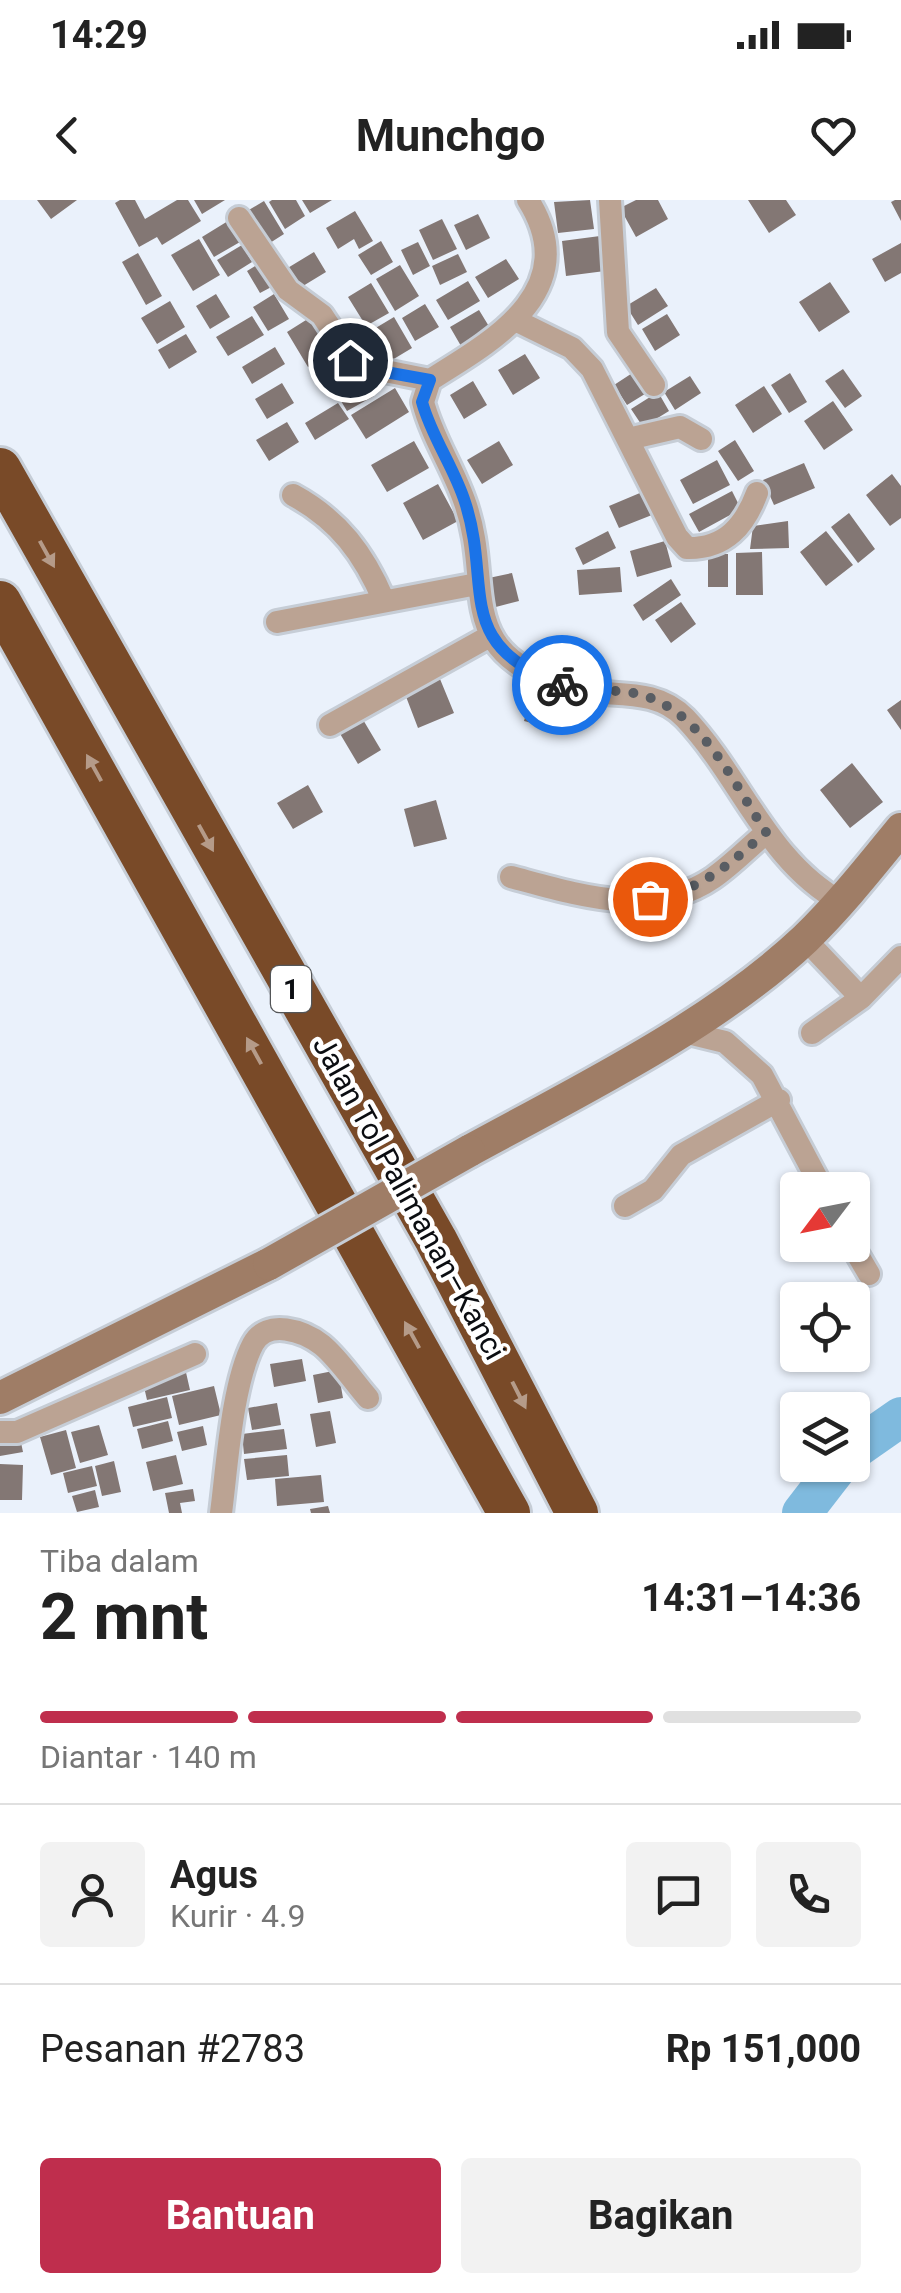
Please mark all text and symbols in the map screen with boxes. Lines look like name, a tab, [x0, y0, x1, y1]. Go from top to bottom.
text: 14:29	[50, 13, 148, 57]
icon: back	[40, 108, 95, 163]
icon: heart	[806, 108, 861, 163]
text: Munchgo	[356, 109, 545, 162]
pin	[308, 318, 393, 403]
icon: home	[323, 333, 378, 388]
one-way arrow	[38, 540, 55, 569]
courier	[512, 635, 612, 735]
icon: bike	[535, 658, 590, 713]
one-way arrow	[85, 754, 103, 782]
one-way arrow	[197, 823, 214, 852]
pin	[608, 857, 693, 942]
icon: bag	[623, 872, 678, 927]
road number: 1	[271, 966, 311, 1012]
street label: Jalan Tol Palimanan–Kanci	[306, 1030, 513, 1366]
one-way arrow	[245, 1037, 263, 1065]
north arrow	[780, 1172, 870, 1262]
map controls	[780, 1172, 870, 1482]
button: locate	[780, 1282, 870, 1372]
one-way arrow	[403, 1321, 420, 1350]
one-way arrow	[510, 1381, 527, 1410]
button: layers	[780, 1392, 870, 1482]
text: Tiba dalam	[40, 1542, 199, 1580]
text: 14:31–14:36	[641, 1576, 861, 1620]
text: 2 mnt	[40, 1579, 208, 1655]
text: Diantar · 140 m	[40, 1738, 257, 1776]
button: person	[40, 1842, 145, 1947]
button: chat	[626, 1842, 731, 1947]
button: phone	[756, 1842, 861, 1947]
text: Agus	[170, 1853, 258, 1897]
text: Kurir · 4.9	[170, 1897, 305, 1935]
text: Pesanan #2783	[40, 2027, 305, 2071]
text: Rp 151,000	[666, 2027, 861, 2071]
button: Bantuan	[40, 2158, 441, 2273]
button: Bagikan	[461, 2158, 861, 2273]

